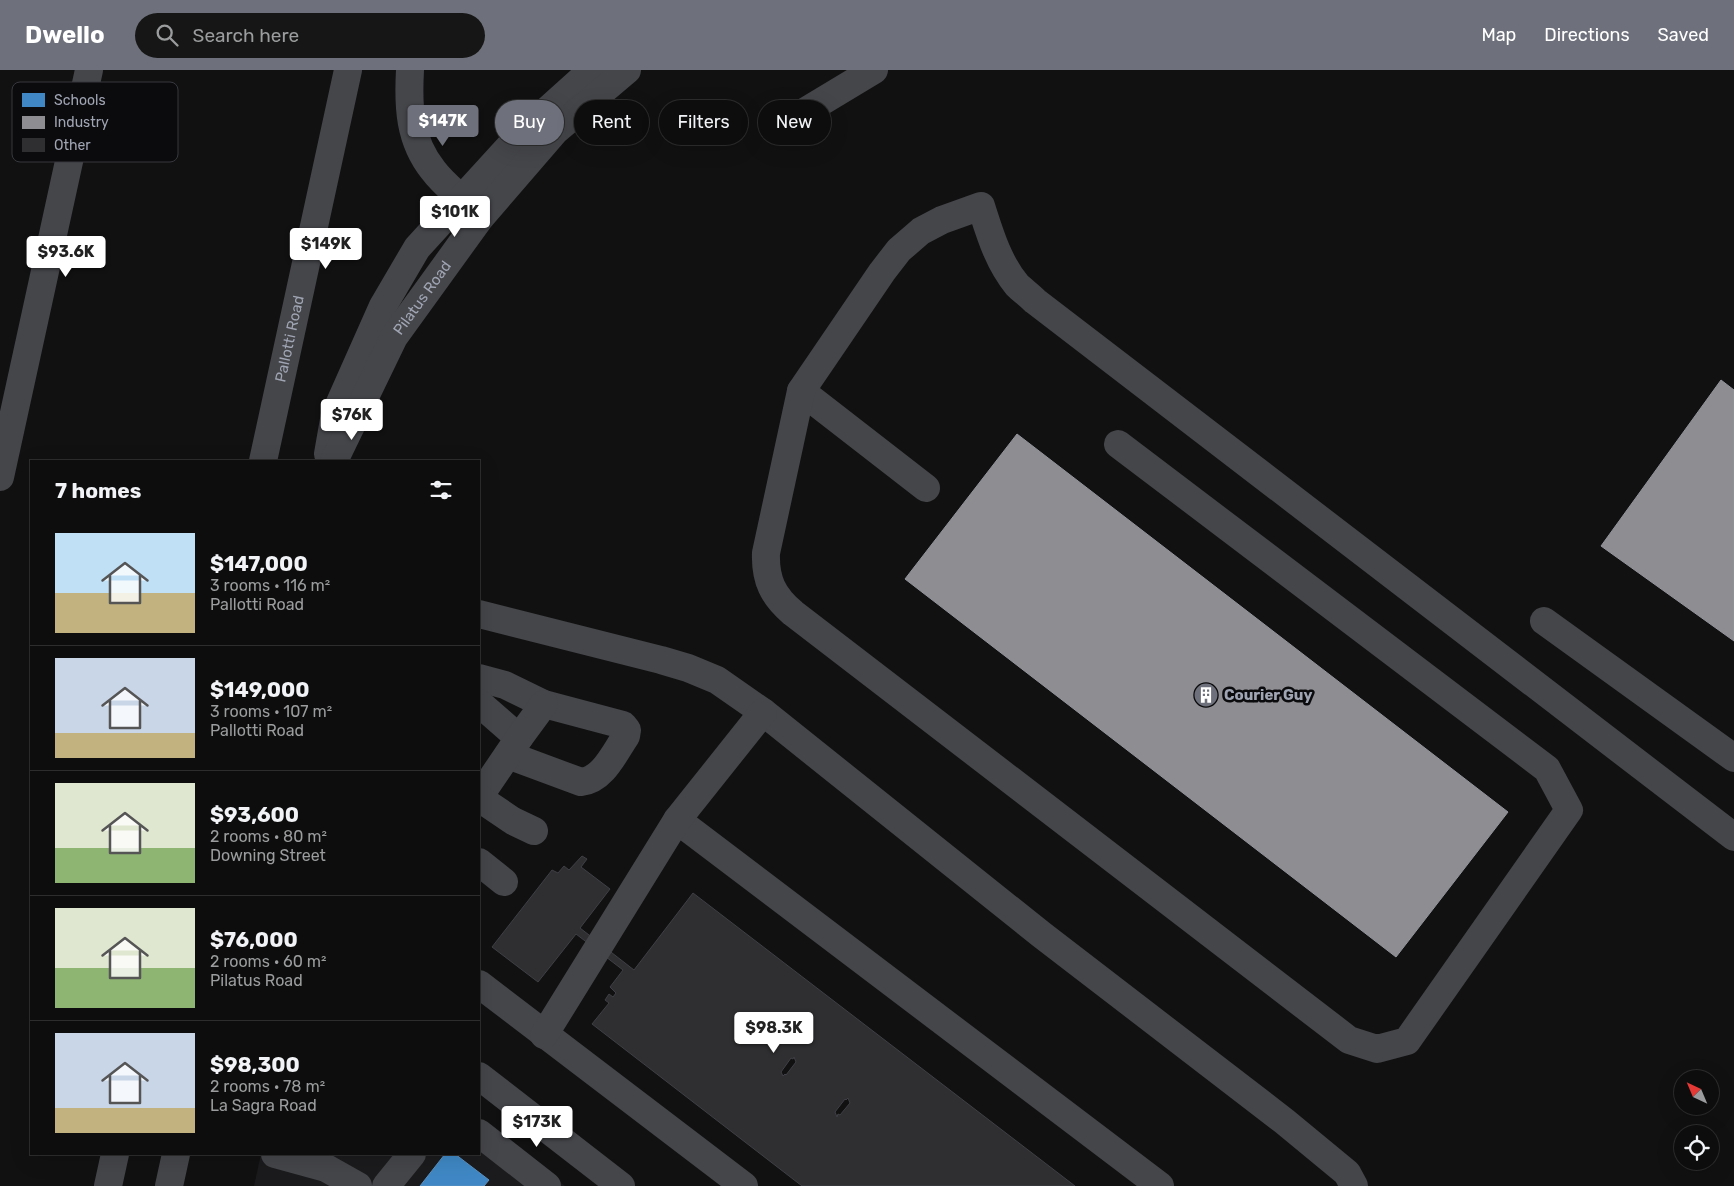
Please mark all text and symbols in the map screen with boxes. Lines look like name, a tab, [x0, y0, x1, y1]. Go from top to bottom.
search box	[135, 13, 485, 58]
text: Dwello	[25, 21, 105, 49]
icon: search	[153, 21, 181, 49]
text: Search here	[193, 24, 299, 47]
text: Map	[1481, 24, 1516, 46]
text: Directions	[1544, 24, 1630, 46]
text: Saved	[1658, 24, 1709, 46]
legend	[12, 82, 178, 162]
text: Schools	[54, 92, 106, 109]
chip: Buy	[495, 100, 564, 145]
chip: Rent	[574, 100, 649, 145]
chip: Filters	[659, 100, 748, 145]
chip: New	[758, 100, 831, 145]
pin: $147K	[408, 104, 478, 147]
text: $147K	[419, 111, 467, 130]
text: Industry	[54, 114, 109, 131]
text: Other	[54, 137, 91, 154]
pin: $101K	[420, 196, 490, 238]
text: $101K	[431, 202, 479, 221]
pin: $149K	[291, 228, 361, 270]
text: $149K	[301, 234, 351, 253]
pin: $93.6K	[25, 236, 107, 278]
text: $93.6K	[38, 242, 94, 261]
street label: Pilatus Road	[389, 257, 455, 338]
street label: Pallotti Road	[271, 294, 308, 384]
pin: $76K	[322, 398, 382, 441]
text: $76K	[332, 405, 372, 424]
icon: filters	[427, 476, 455, 504]
text: 7 homes	[55, 478, 141, 503]
text: $147,000	[210, 551, 308, 576]
icon: home	[95, 553, 155, 613]
text: 3 rooms · 116 m²	[210, 576, 330, 595]
text: Pallotti Road	[210, 595, 304, 614]
text: $149,000	[210, 677, 310, 702]
icon: home	[95, 678, 155, 738]
building icon: Courier Guy	[1193, 682, 1219, 708]
place label: Courier Guy	[1224, 686, 1312, 704]
text: 3 rooms · 107 m²	[210, 702, 332, 721]
text: Pallotti Road	[210, 721, 304, 740]
text: $93,600	[210, 802, 299, 827]
icon: home	[95, 803, 155, 863]
text: 2 rooms · 80 m²	[210, 827, 327, 846]
text: Downing Street	[210, 846, 326, 865]
text: $76,000	[210, 927, 298, 952]
icon: home	[95, 928, 155, 988]
text: 2 rooms · 60 m²	[210, 952, 327, 971]
text: Pilatus Road	[210, 971, 303, 990]
pin: $98.3K	[733, 1012, 815, 1054]
text: $98.3K	[745, 1018, 803, 1037]
text: $98,300	[210, 1052, 300, 1077]
icon: home	[95, 1053, 155, 1113]
north arrow	[1674, 1070, 1719, 1115]
map controls	[1674, 1070, 1719, 1170]
text: 2 rooms · 78 m²	[210, 1077, 325, 1096]
text: La Sagra Road	[210, 1096, 317, 1115]
pin: $173K	[502, 1106, 572, 1148]
text: $173K	[513, 1112, 561, 1131]
button: locate	[1674, 1125, 1719, 1170]

